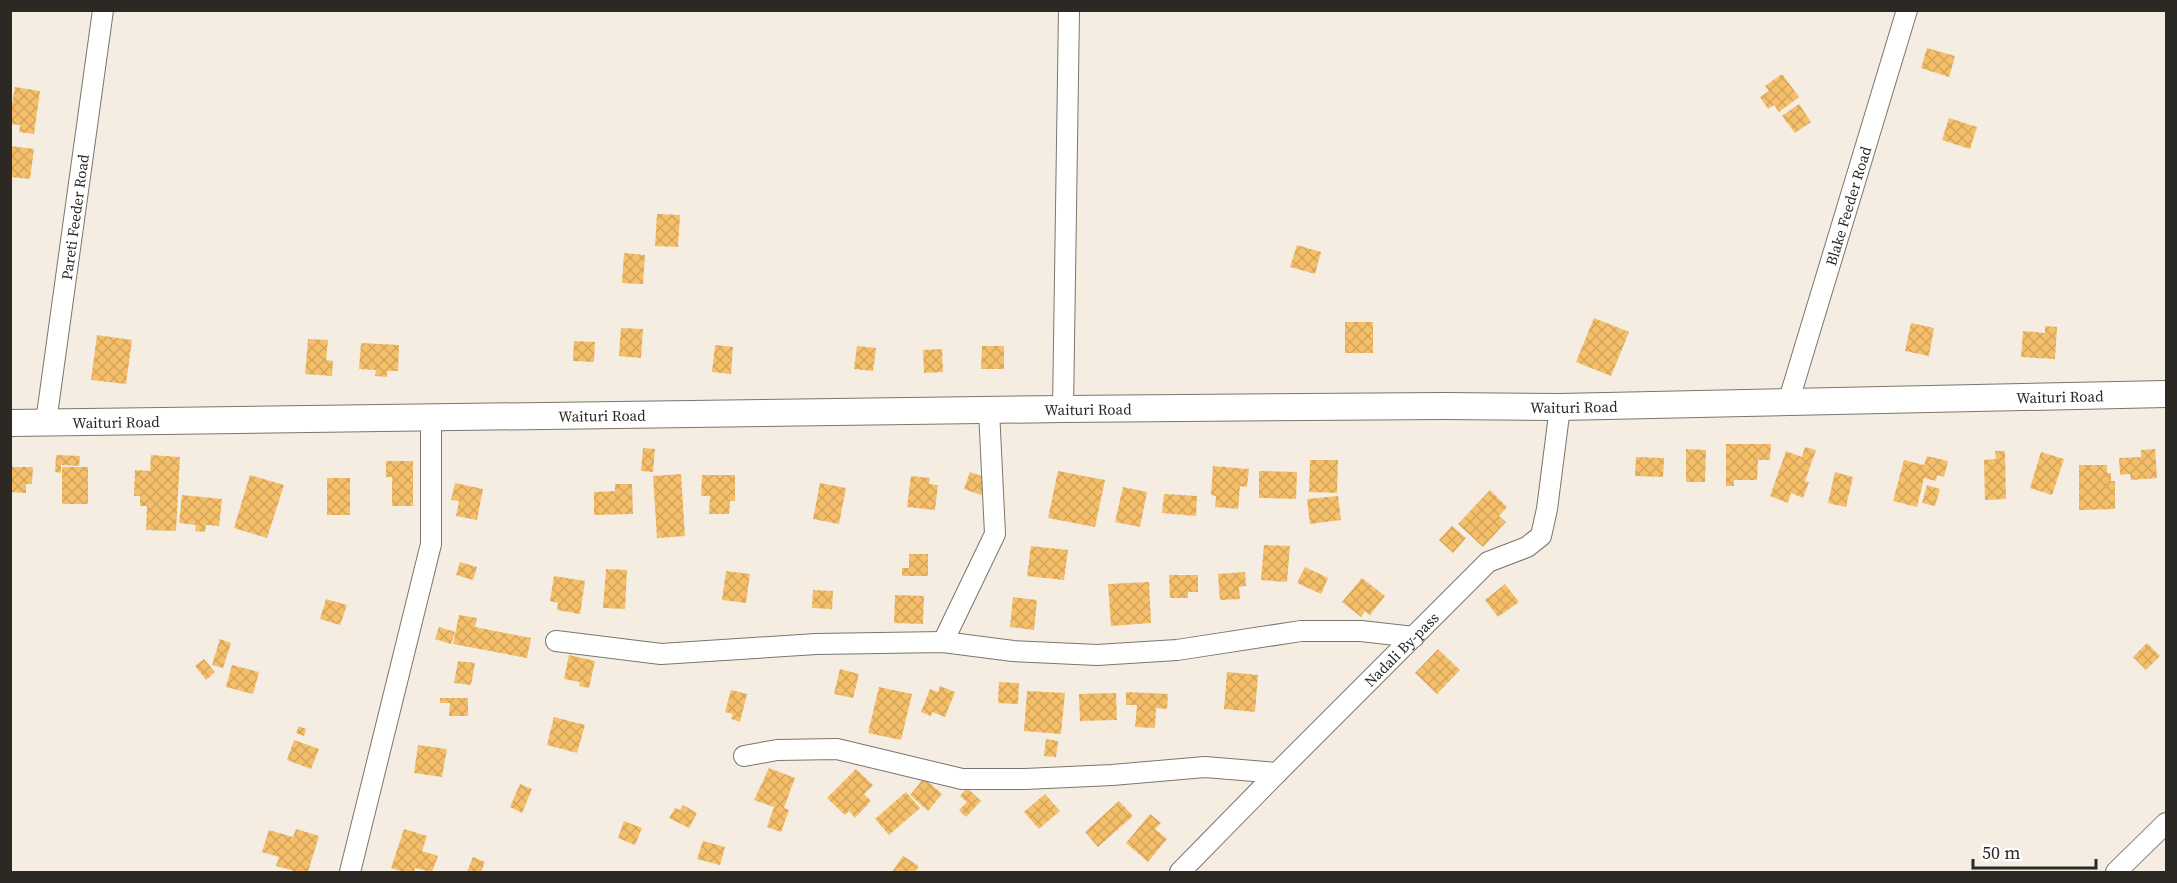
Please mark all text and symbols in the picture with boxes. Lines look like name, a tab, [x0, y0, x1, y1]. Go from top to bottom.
street label: Blake Feeder Road	[1820, 143, 1876, 268]
street label: Pareti Feeder Road	[55, 152, 94, 281]
street label: Waituri Road	[2016, 385, 2104, 408]
street label: Waituri Road	[1530, 395, 1618, 418]
street label: Waituri Road	[1044, 398, 1132, 420]
street label: Waituri Road	[558, 404, 646, 426]
street label: Waituri Road	[72, 411, 160, 433]
street label: Nadali By-pass	[1359, 607, 1443, 691]
scale bar	[1973, 832, 2096, 870]
text: 50 m	[1982, 840, 2020, 865]

